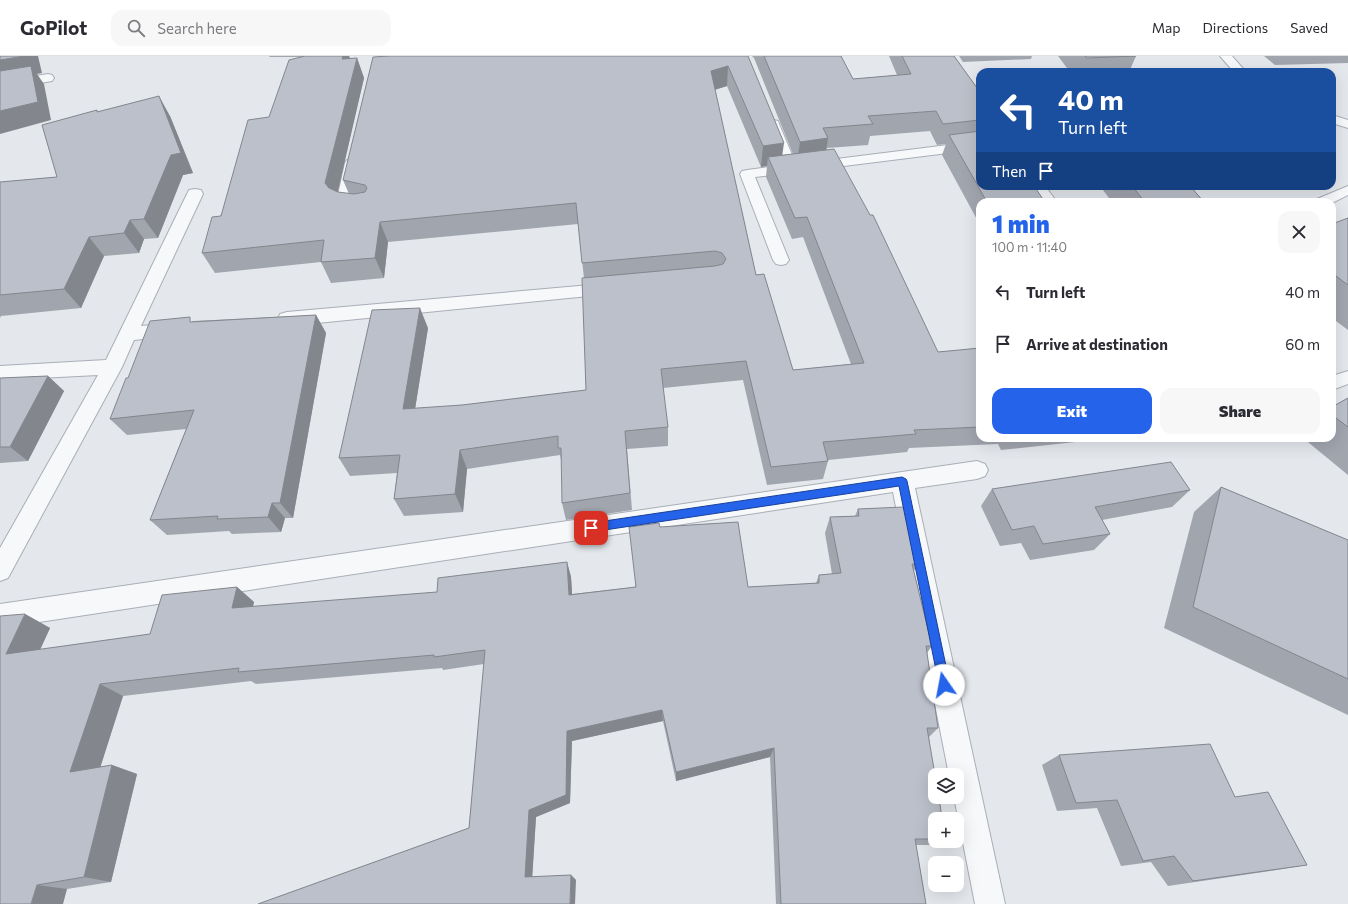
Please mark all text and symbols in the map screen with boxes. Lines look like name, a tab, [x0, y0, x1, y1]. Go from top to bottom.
search box	[111, 10, 391, 46]
text: GoPilot	[20, 16, 87, 39]
icon: search	[125, 17, 147, 39]
text: Search here	[157, 19, 237, 37]
text: Map	[1152, 19, 1181, 36]
text: Directions	[1203, 19, 1268, 36]
text: Saved	[1290, 19, 1328, 36]
text: 40 m	[1058, 82, 1124, 116]
icon: left	[992, 84, 1044, 136]
text: Turn left	[1058, 116, 1127, 138]
icon: arrive	[1035, 160, 1057, 182]
text: Then	[992, 162, 1027, 180]
text: 1 min	[992, 209, 1050, 238]
button: close	[1278, 211, 1320, 253]
text: 100 m · 11:40	[992, 239, 1067, 255]
icon: left	[992, 281, 1014, 303]
text: Turn left	[1026, 283, 1085, 301]
text: 40 m	[1285, 283, 1320, 301]
icon: arrive	[992, 333, 1014, 355]
text: Arrive at destination	[1026, 335, 1168, 353]
text: 60 m	[1285, 335, 1320, 353]
button: Exit	[992, 388, 1152, 434]
button: Share	[1160, 388, 1320, 434]
pin	[574, 511, 608, 545]
icon: arrive	[580, 517, 602, 539]
position arrow	[923, 664, 965, 706]
map controls	[928, 768, 964, 892]
button: layers	[928, 768, 964, 804]
button: +	[928, 812, 964, 848]
button: −	[928, 856, 964, 892]

